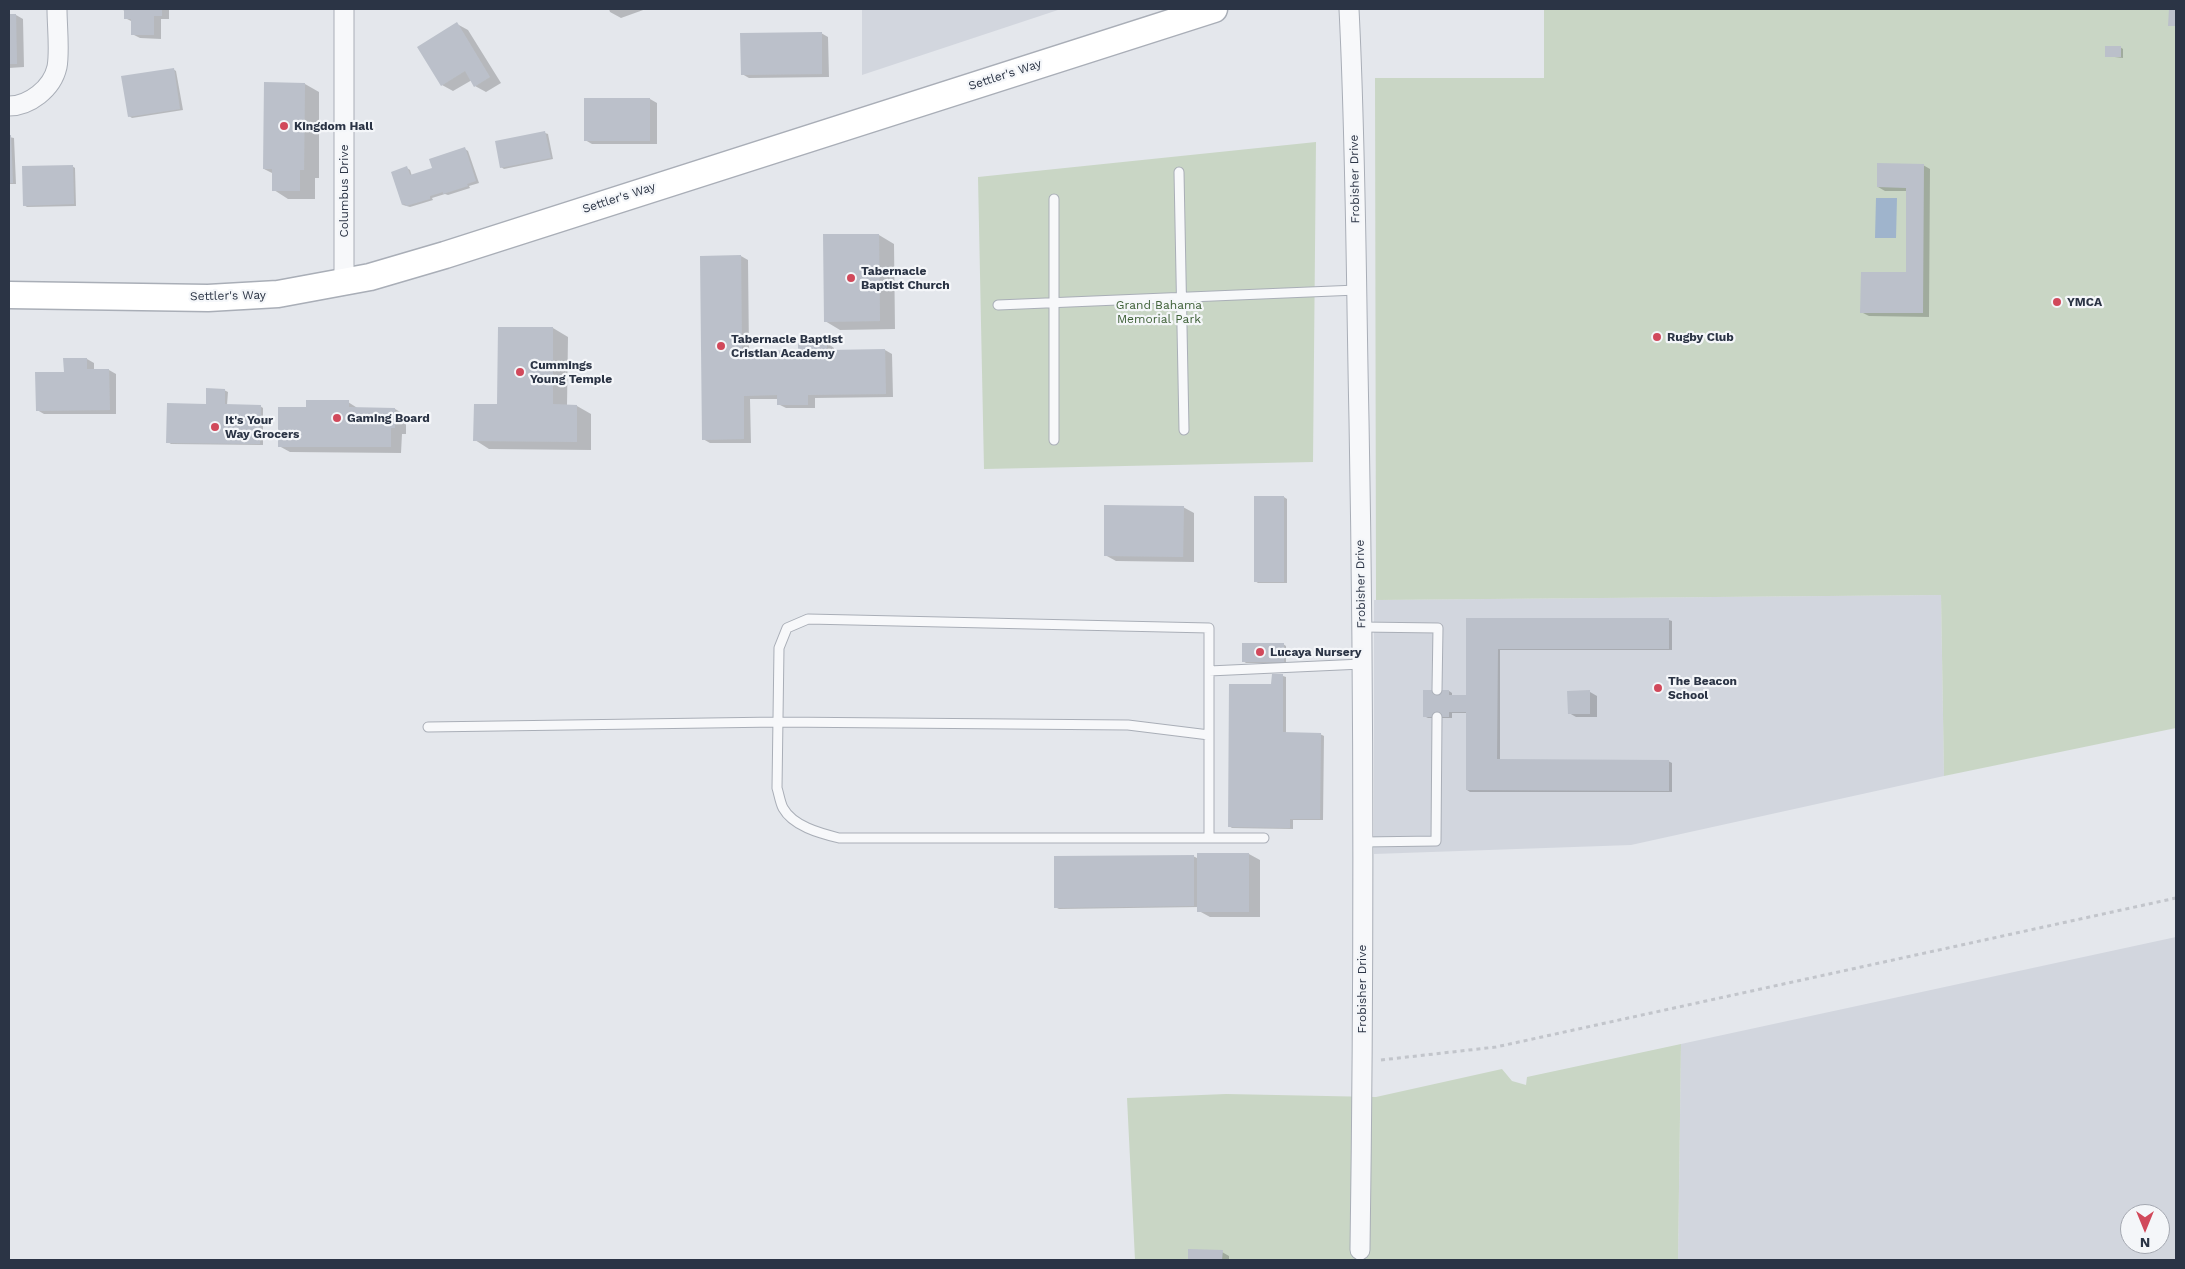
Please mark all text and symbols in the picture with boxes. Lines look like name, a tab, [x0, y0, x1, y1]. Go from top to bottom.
street label: Settler's Way	[967, 56, 1043, 94]
place label: Kingdom Hall	[294, 119, 373, 133]
marker: Kingdom Hall	[278, 120, 290, 132]
street label: Frobisher Drive	[1347, 134, 1363, 224]
street label: Columbus Drive	[337, 144, 351, 238]
street label: Settler's Way	[581, 179, 657, 217]
place label: Tabernacle Baptist Church	[861, 264, 950, 292]
marker: Tabernacle Baptist Church	[845, 272, 857, 284]
street label: Settler's Way	[190, 288, 266, 304]
place label: YMCA	[2067, 295, 2102, 309]
marker: YMCA	[2051, 296, 2063, 308]
park label: Grand Bahama Memorial Park	[1116, 298, 1202, 326]
place label: Rugby Club	[1667, 330, 1734, 344]
marker: Rugby Club	[1651, 331, 1663, 343]
place label: Tabernacle Baptist Cristian Academy	[731, 332, 843, 360]
marker: Tabernacle Baptist Cristian Academy	[715, 340, 727, 352]
place label: Cummings Young Temple	[530, 358, 612, 386]
marker: Cummings Young Temple	[514, 366, 526, 378]
place label: Gaming Board	[347, 411, 430, 425]
marker: Gaming Board	[331, 412, 343, 424]
place label: It's Your Way Grocers	[225, 413, 299, 441]
marker: It's Your Way Grocers	[209, 421, 221, 433]
street label: Frobisher Drive	[1353, 539, 1369, 629]
place label: Lucaya Nursery	[1270, 645, 1362, 659]
marker: Lucaya Nursery	[1254, 646, 1266, 658]
place label: The Beacon School	[1668, 674, 1737, 702]
marker: The Beacon School	[1652, 682, 1664, 694]
street label: Frobisher Drive	[1355, 945, 1369, 1033]
north arrow	[2120, 1204, 2170, 1254]
text: N	[2140, 1235, 2150, 1251]

